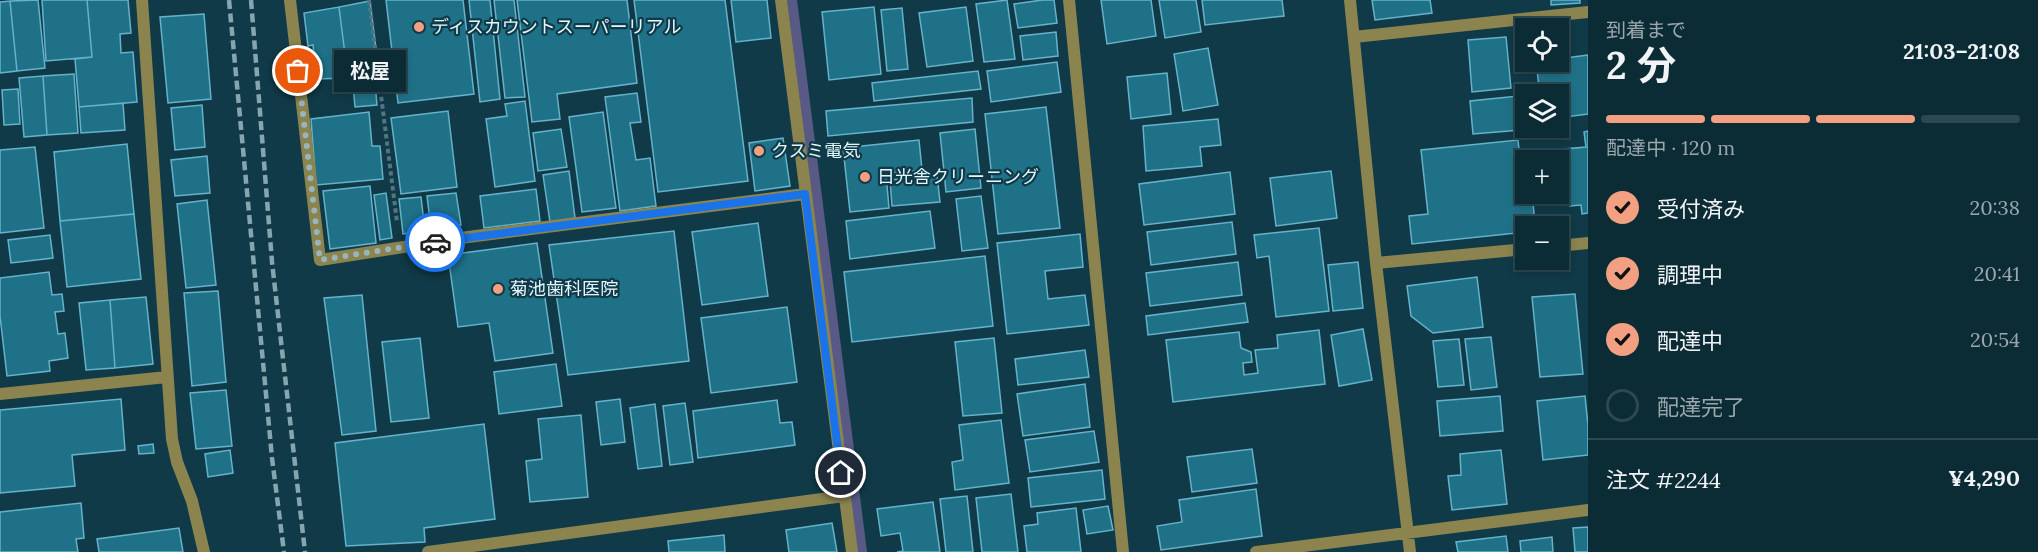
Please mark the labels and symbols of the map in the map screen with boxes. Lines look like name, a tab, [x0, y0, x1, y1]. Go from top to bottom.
place label: ディスカウントスーパーリアル	[431, 15, 681, 38]
marker: ディスカウントスーパーリアル	[412, 20, 426, 34]
pin	[272, 45, 323, 96]
callout: 松屋	[334, 50, 406, 92]
place label: クスミ電気	[771, 139, 860, 162]
marker: クスミ電気	[752, 144, 766, 158]
place label: 日光舎クリーニング	[877, 165, 1039, 188]
marker: 日光舎クリーニング	[858, 170, 872, 184]
courier	[405, 212, 465, 272]
place label: 菊池歯科医院	[510, 277, 618, 300]
marker: 菊池歯科医院	[491, 282, 505, 296]
pin	[815, 447, 866, 498]

